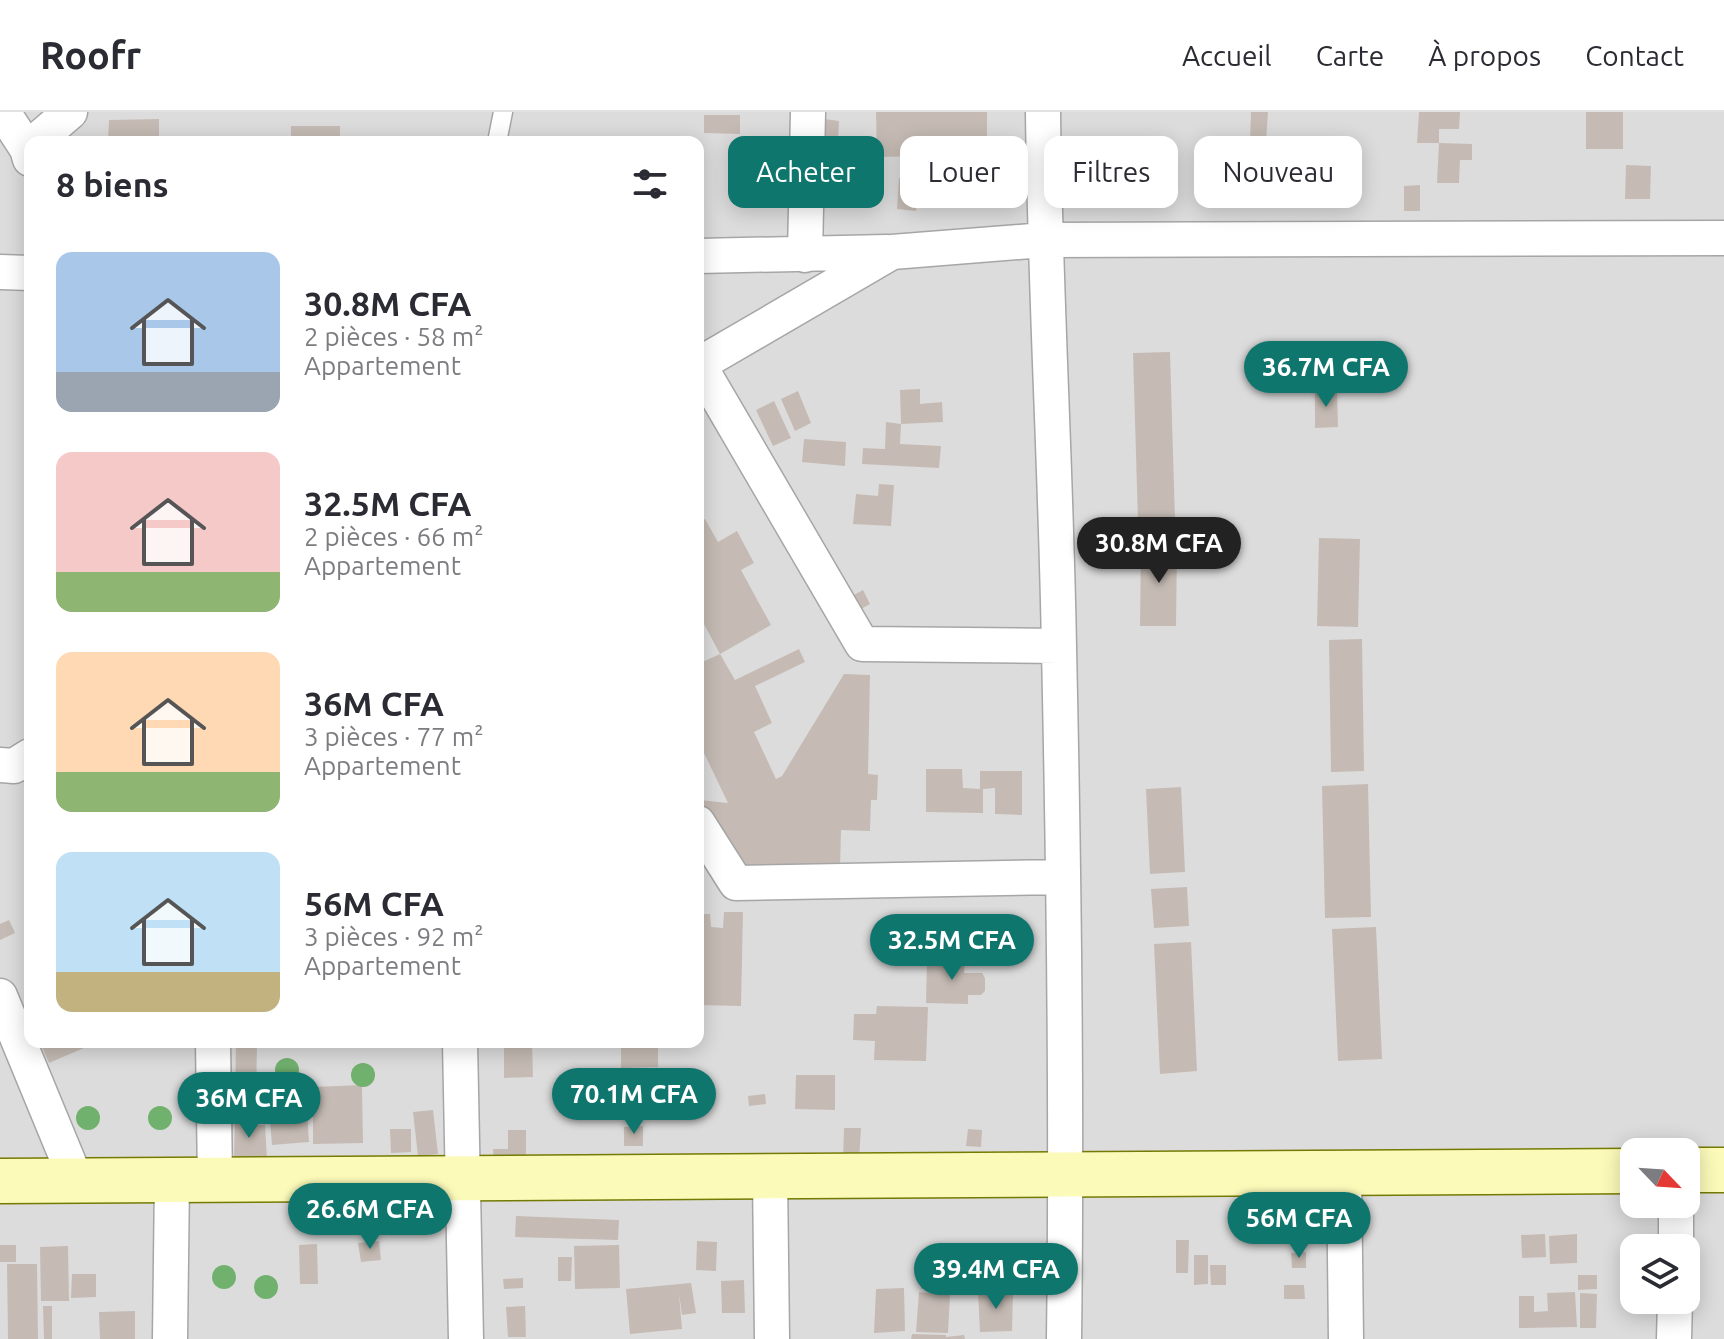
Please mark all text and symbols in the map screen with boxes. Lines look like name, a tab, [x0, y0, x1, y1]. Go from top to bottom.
text: Roofr	[40, 34, 141, 76]
text: Accueil	[1182, 40, 1272, 71]
text: Carte	[1316, 40, 1384, 71]
text: À propos	[1428, 40, 1541, 71]
text: Contact	[1585, 40, 1684, 71]
chip: Acheter	[728, 136, 884, 208]
chip: Louer	[900, 136, 1028, 208]
chip: Filtres	[1044, 136, 1178, 208]
chip: Nouveau	[1194, 136, 1362, 208]
icon: filters	[628, 162, 672, 206]
text: 8 biens	[56, 165, 169, 203]
icon: home	[120, 284, 216, 380]
text: 30.8M CFA	[304, 284, 471, 322]
text: 2 pièces · 58 m²	[304, 322, 484, 351]
pin: 36.7M CFA	[1234, 341, 1418, 409]
text: Appartement	[304, 351, 461, 380]
text: 36.7M CFA	[1262, 352, 1390, 381]
icon: home	[120, 484, 216, 580]
text: 32.5M CFA	[304, 484, 471, 522]
pin: 30.8M CFA	[1067, 517, 1251, 585]
text: 2 pièces · 66 m²	[304, 522, 484, 551]
text: 30.8M CFA	[1095, 528, 1223, 557]
text: Appartement	[304, 551, 461, 580]
icon: home	[120, 684, 216, 780]
text: 36M CFA	[304, 684, 444, 722]
text: 3 pièces · 77 m²	[304, 722, 484, 751]
text: Appartement	[304, 751, 461, 780]
icon: home	[120, 884, 216, 980]
text: 56M CFA	[304, 884, 444, 922]
pin: 32.5M CFA	[860, 914, 1044, 982]
text: 3 pièces · 92 m²	[304, 922, 484, 951]
text: 32.5M CFA	[888, 925, 1016, 954]
text: Appartement	[304, 951, 461, 980]
pin: 70.1M CFA	[542, 1068, 726, 1136]
pin: 36M CFA	[175, 1072, 323, 1140]
text: 70.1M CFA	[570, 1079, 698, 1108]
text: 36M CFA	[196, 1083, 302, 1112]
north arrow	[1620, 1138, 1700, 1218]
map controls	[1620, 1138, 1700, 1314]
pin: 26.6M CFA	[278, 1183, 462, 1251]
pin: 56M CFA	[1225, 1192, 1373, 1260]
text: 26.6M CFA	[306, 1194, 434, 1223]
text: 56M CFA	[1246, 1203, 1352, 1232]
button: layers	[1620, 1234, 1700, 1314]
pin: 39.4M CFA	[904, 1243, 1088, 1311]
text: 39.4M CFA	[932, 1254, 1060, 1283]

